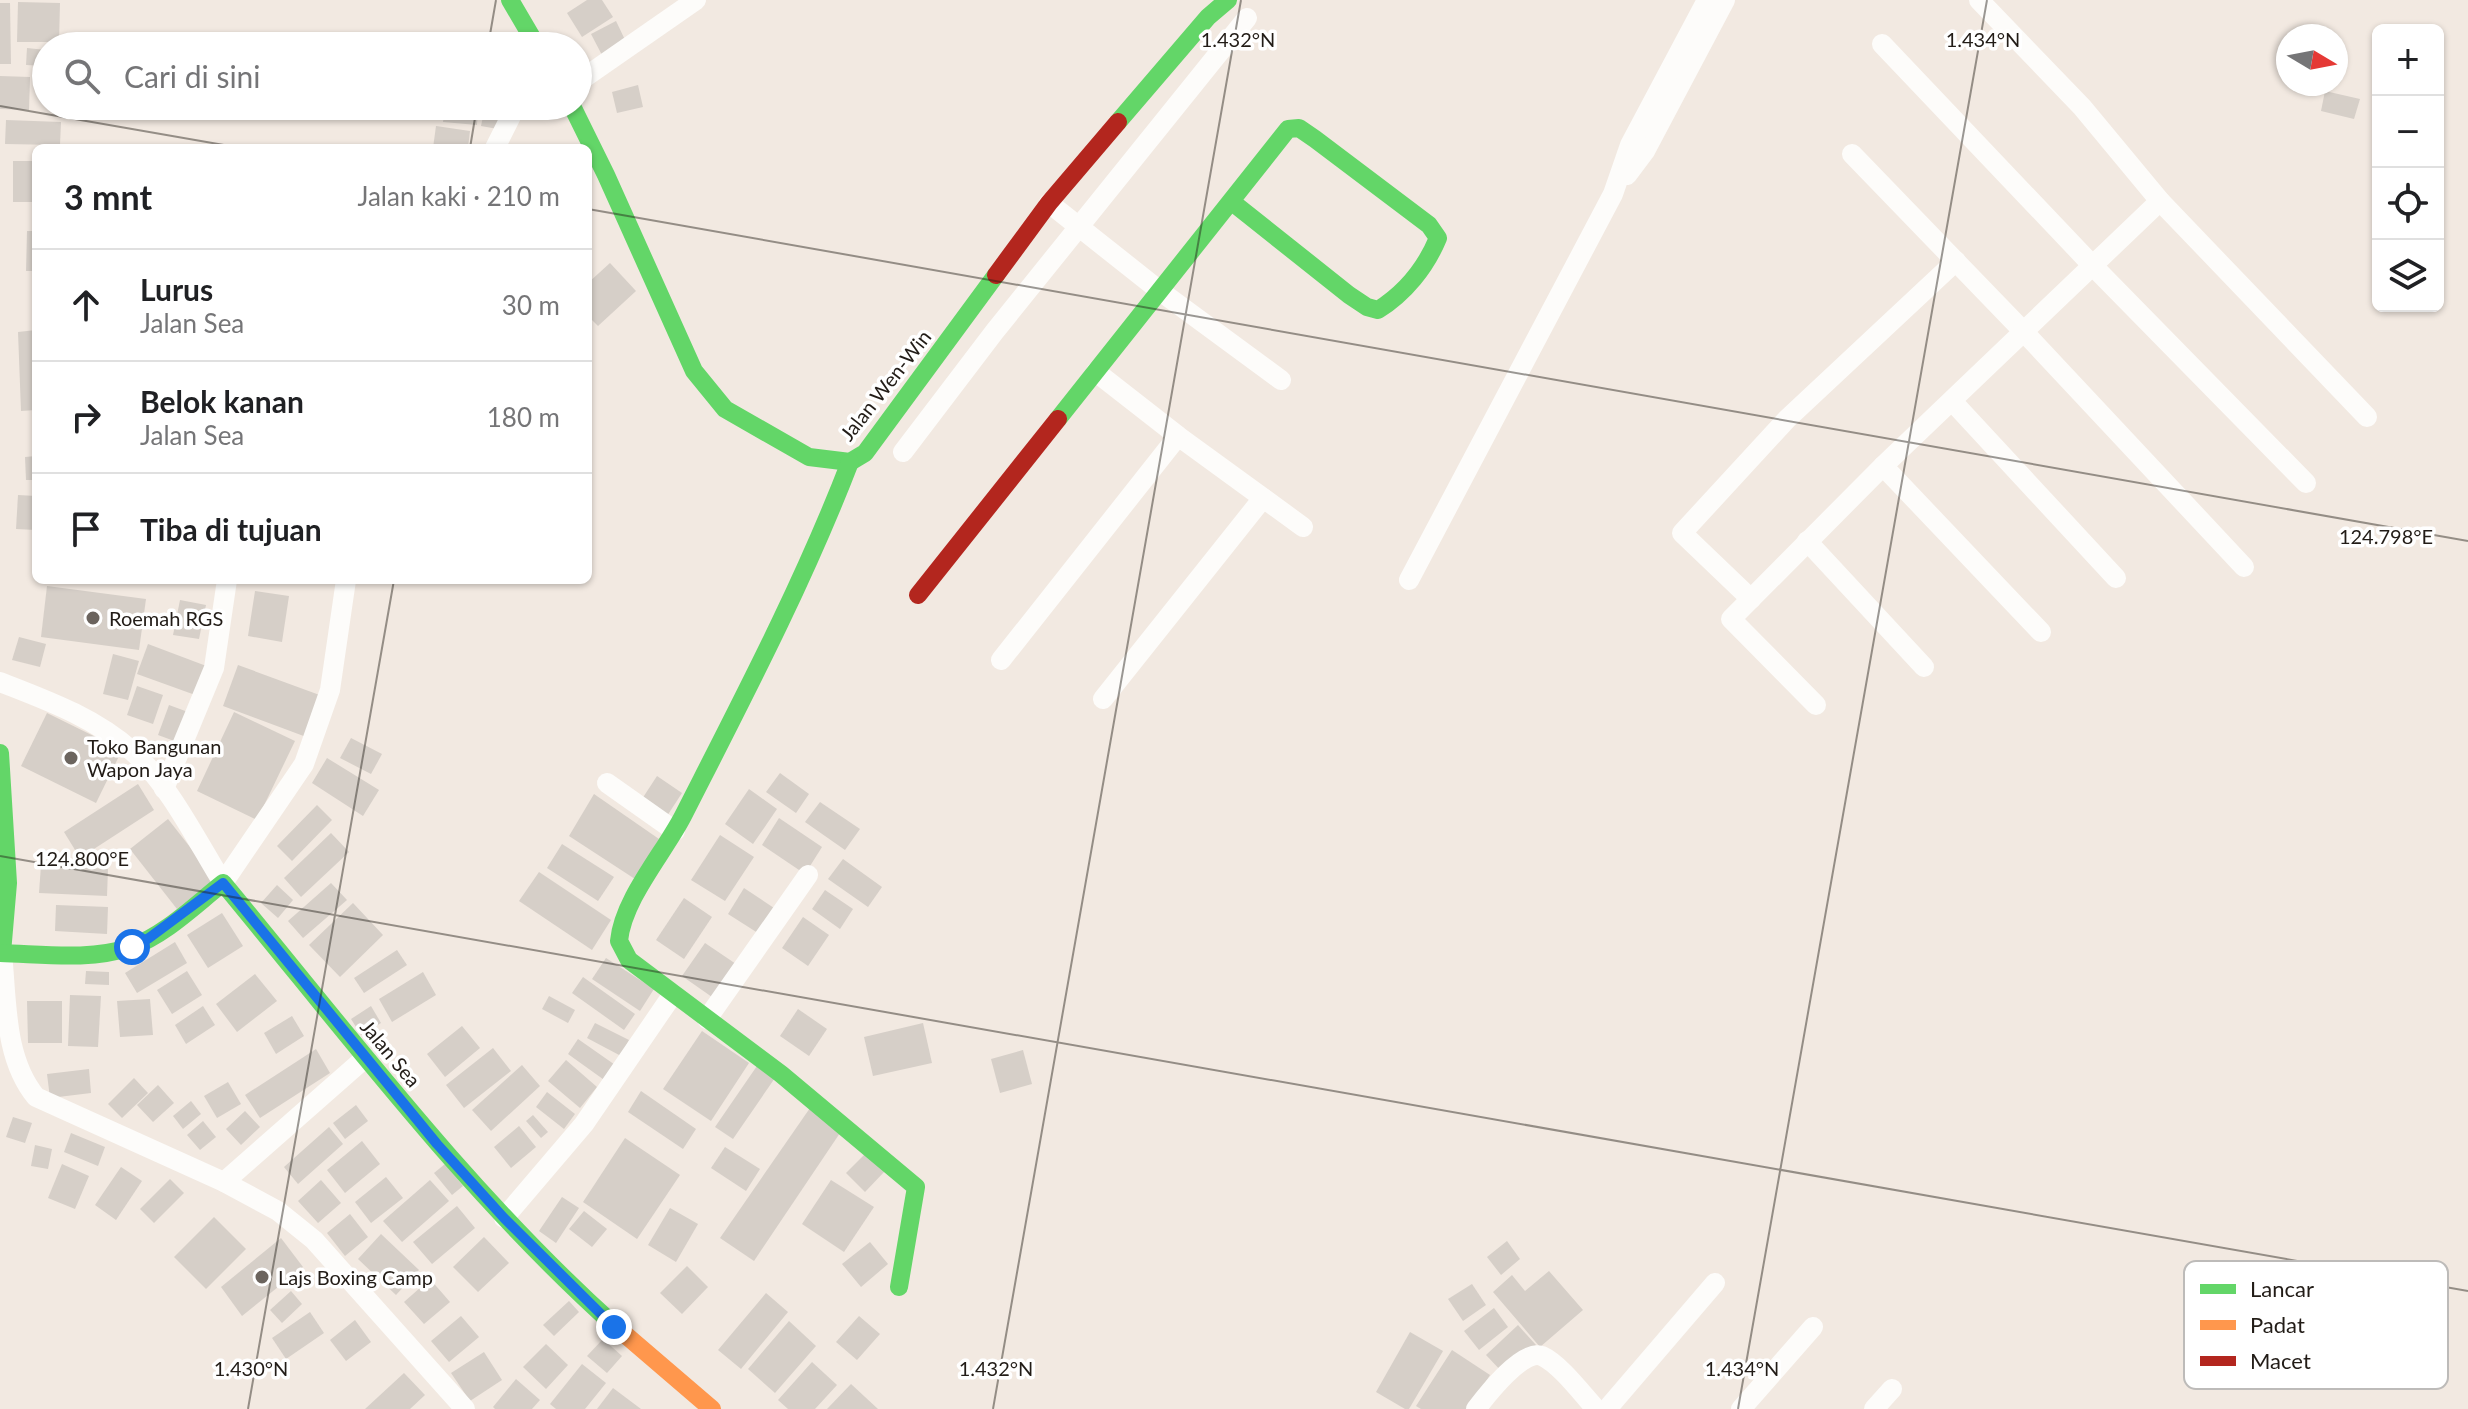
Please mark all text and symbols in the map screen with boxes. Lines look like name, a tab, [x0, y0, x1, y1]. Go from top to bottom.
north arrow	[2276, 24, 2348, 96]
map controls	[2372, 24, 2444, 312]
button: +	[2372, 24, 2444, 96]
text: 1.432°N	[1201, 27, 1275, 51]
text: 1.434°N	[1946, 27, 2020, 51]
search box	[32, 32, 592, 120]
icon: search	[60, 54, 104, 98]
text: Cari di sini	[124, 58, 261, 94]
button: −	[2372, 96, 2444, 168]
button: locate	[2372, 168, 2444, 240]
text: 3 mnt	[64, 176, 152, 217]
text: Jalan kaki · 210 m	[357, 180, 560, 212]
button: layers	[2372, 240, 2444, 312]
text: Lurus	[140, 271, 213, 307]
icon: ahead	[64, 283, 108, 327]
text: 30 m	[502, 289, 560, 321]
text: Jalan Sea	[140, 307, 244, 339]
street label: Jalan Wen-Win	[834, 325, 936, 445]
text: Belok kanan	[140, 383, 304, 419]
icon: right	[64, 395, 108, 439]
text: 180 m	[487, 401, 560, 433]
text: Jalan Sea	[140, 419, 244, 451]
icon: arrive	[64, 507, 108, 551]
text: Tiba di tujuan	[140, 511, 322, 547]
text: 124.798°E	[2339, 524, 2433, 548]
place label: Roemah RGS	[109, 606, 223, 630]
marker: Roemah RGS	[84, 609, 102, 627]
place label: Toko Bangunan Wapon Jaya	[87, 734, 221, 781]
marker: Toko Bangunan Wapon Jaya	[62, 749, 80, 767]
text: 124.800°E	[35, 846, 129, 870]
route start	[114, 929, 150, 965]
street label: Jalan Sea	[356, 1015, 426, 1091]
legend	[2184, 1261, 2448, 1389]
place label: Lajs Boxing Camp	[278, 1265, 433, 1289]
marker: Lajs Boxing Camp	[253, 1268, 271, 1286]
text: Lancar	[2250, 1275, 2314, 1302]
route end	[596, 1309, 632, 1345]
text: Padat	[2250, 1311, 2305, 1338]
text: Macet	[2250, 1347, 2311, 1374]
text: 1.430°N	[214, 1356, 288, 1380]
text: 1.432°N	[959, 1356, 1033, 1380]
text: 1.434°N	[1705, 1356, 1779, 1380]

